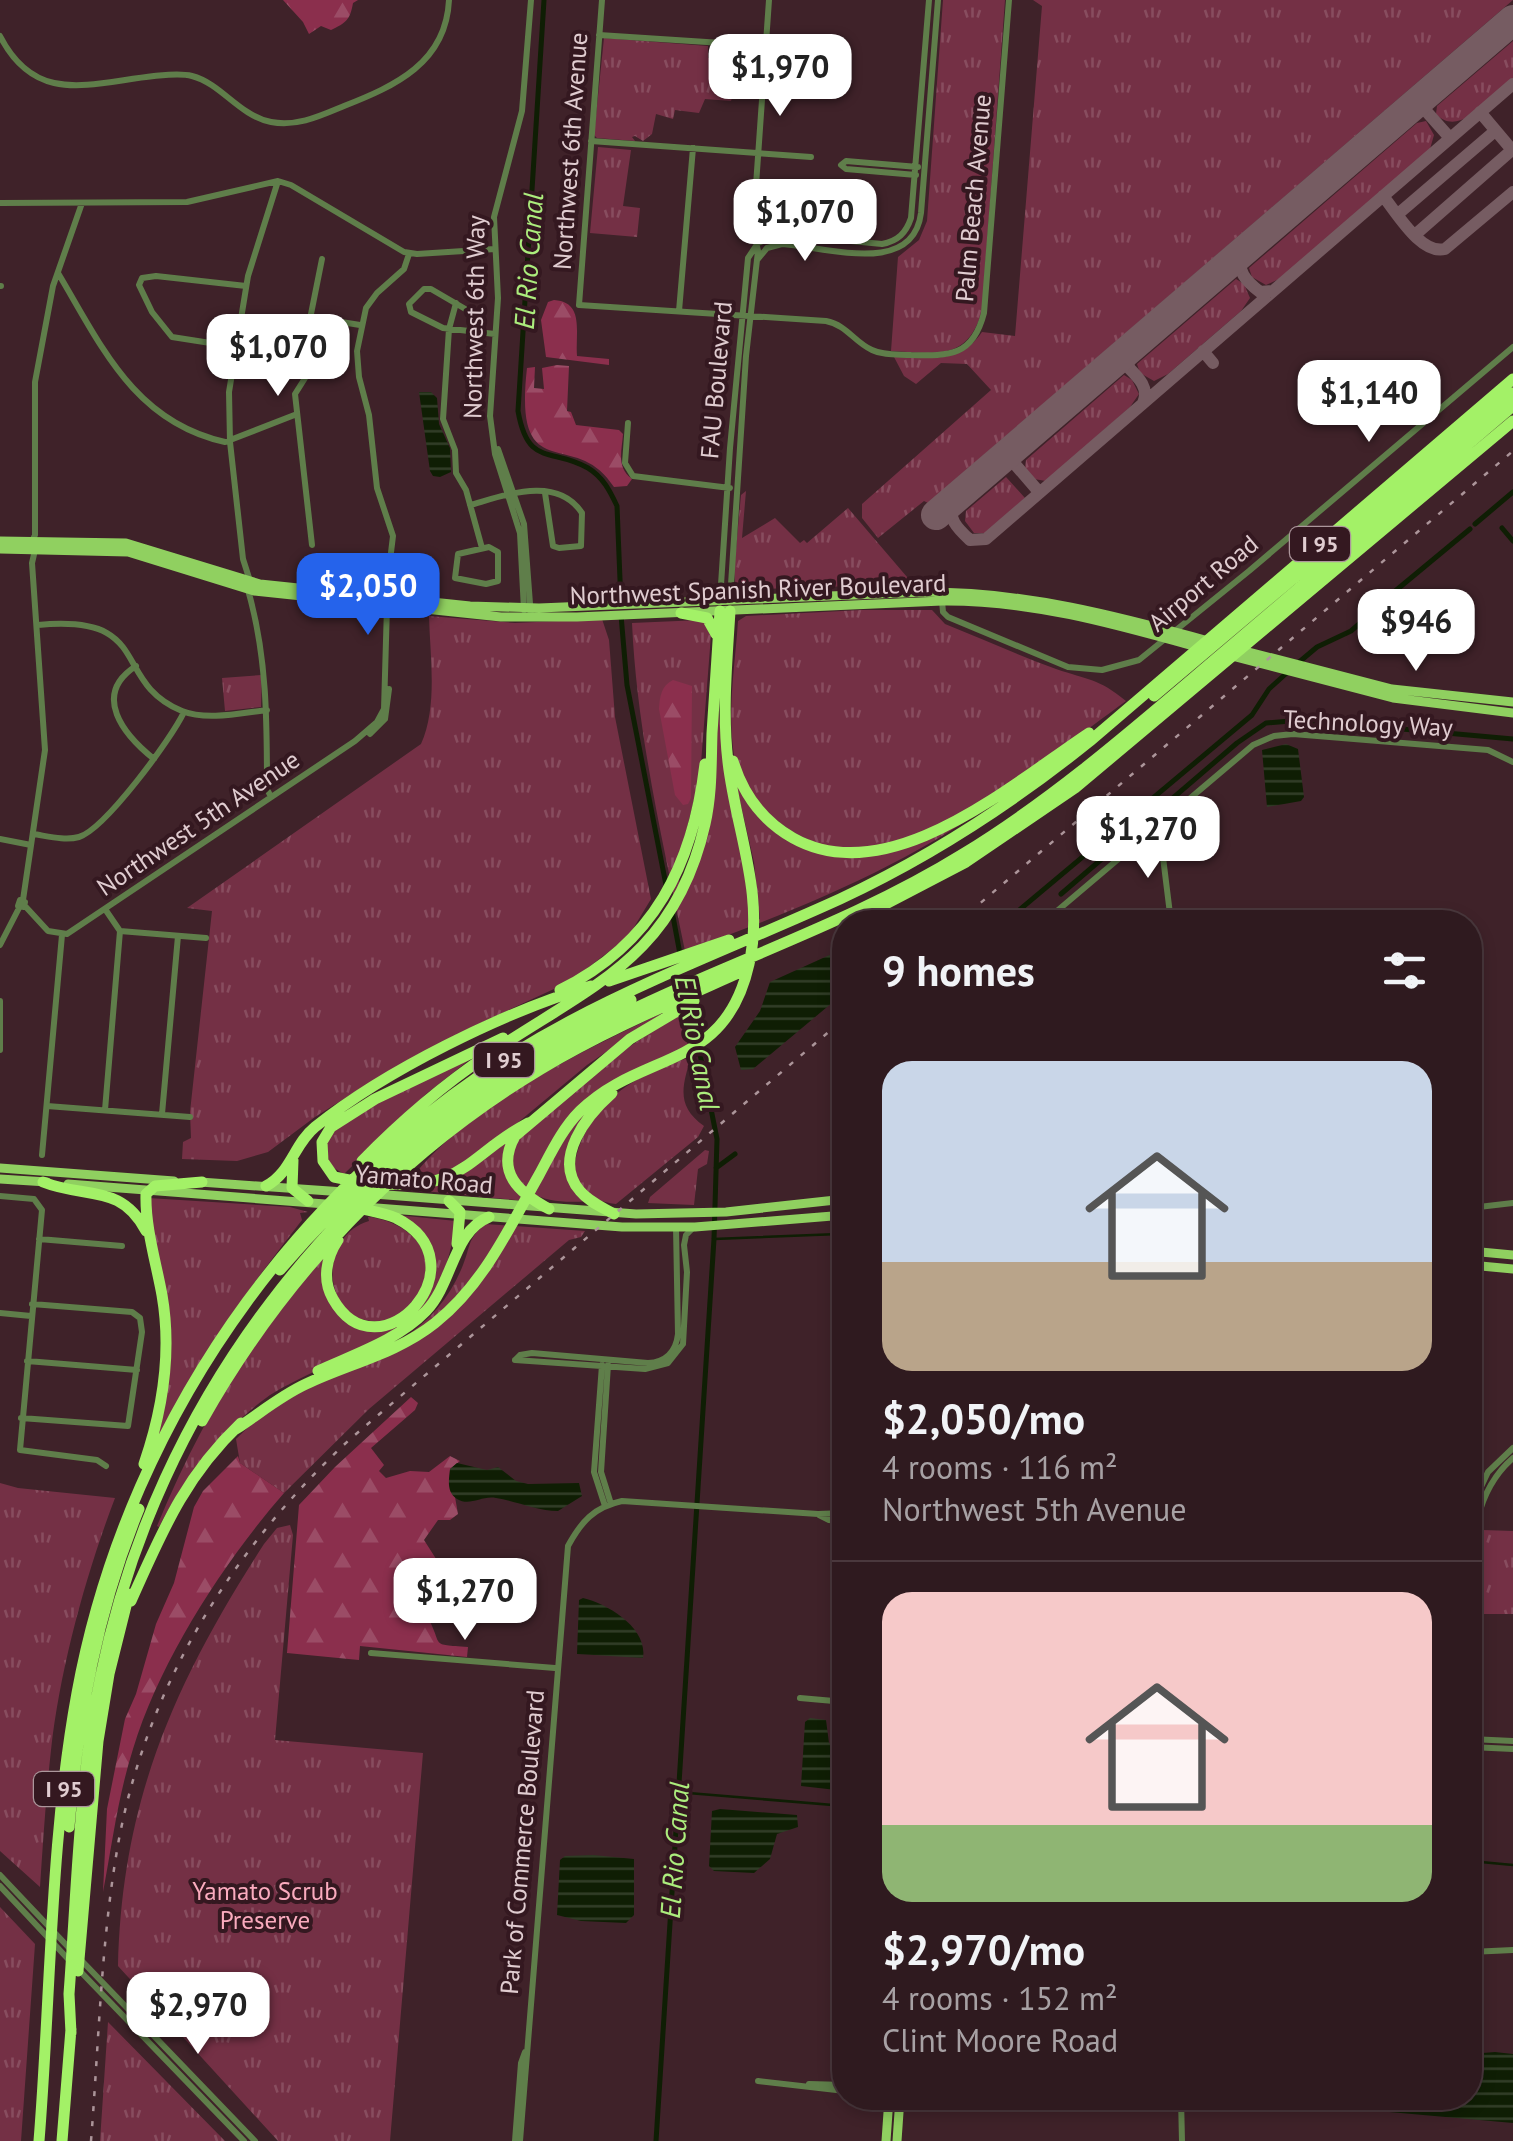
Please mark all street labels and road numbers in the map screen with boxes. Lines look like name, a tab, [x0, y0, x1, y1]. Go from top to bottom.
street label: Northwest 6th Avenue	[546, 31, 594, 271]
street label: Palm Beach Avenue	[948, 93, 998, 303]
street label: Northwest 6th Way	[456, 214, 492, 419]
street label: FAU Boulevard	[693, 300, 739, 460]
road number: I 95	[1290, 527, 1350, 561]
street label: Airport Road	[1141, 528, 1265, 638]
street label: Northwest Spanish River Boulevard	[569, 566, 947, 612]
street label: Technology Way	[1282, 703, 1454, 743]
street label: Northwest 5th Avenue	[90, 743, 306, 903]
road number: I 95	[474, 1043, 534, 1077]
street label: Yamato Road	[354, 1157, 494, 1201]
street label: Park of Commerce Boulevard	[493, 1688, 551, 1996]
road number: I 95	[34, 1772, 94, 1806]

